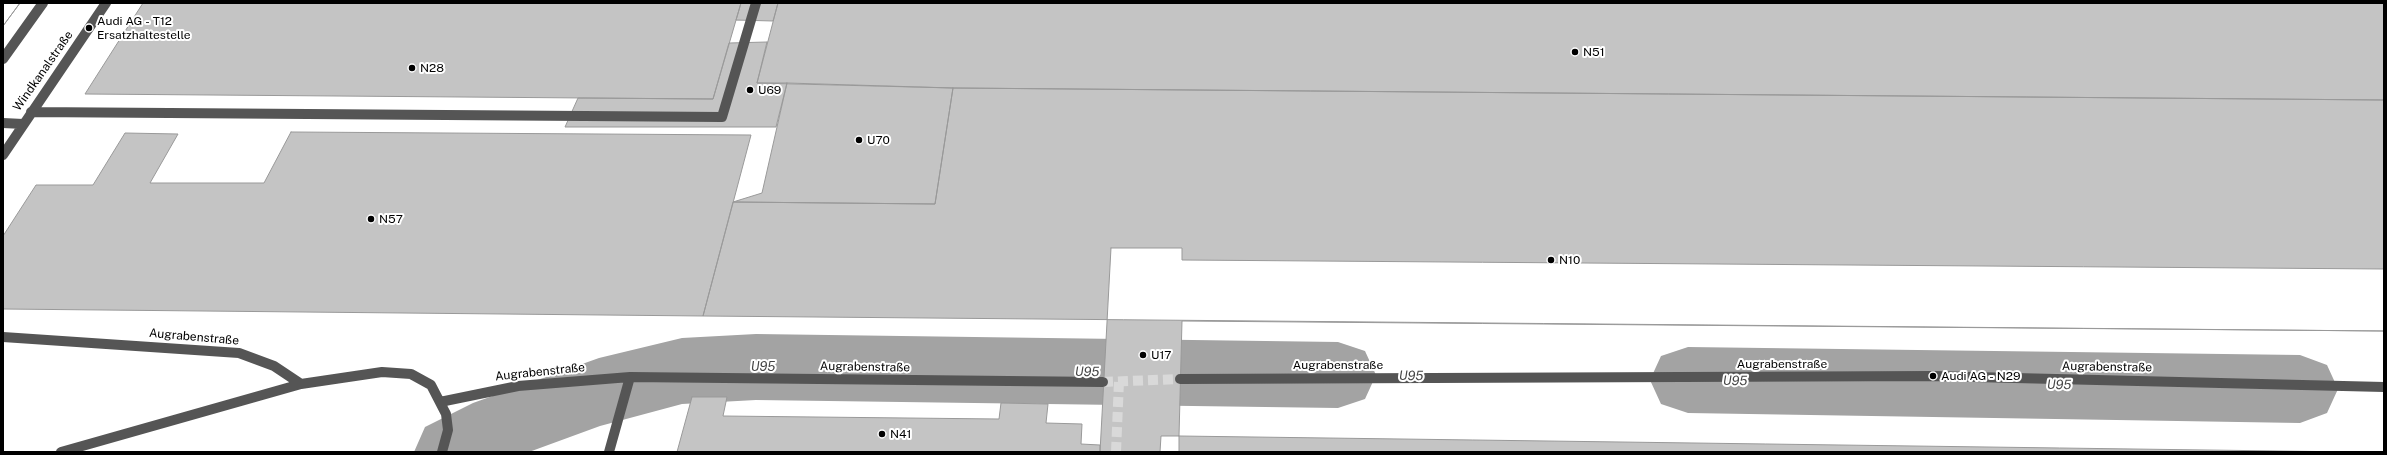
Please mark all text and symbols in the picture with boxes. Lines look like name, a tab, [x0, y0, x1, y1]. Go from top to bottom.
place label: Audi AG - T12 Ersatzhaltestelle	[97, 14, 191, 42]
marker: Audi AG - T12 Ersatzhaltestelle	[84, 23, 94, 33]
street label: Windkanalstraße	[10, 28, 76, 114]
place label: N51	[1583, 45, 1605, 59]
marker: N51	[1570, 47, 1580, 57]
place label: N28	[420, 61, 444, 75]
marker: N28	[407, 63, 417, 73]
place label: U69	[758, 83, 781, 97]
marker: U69	[745, 85, 755, 95]
place label: U70	[867, 133, 890, 147]
marker: U70	[854, 135, 864, 145]
place label: N57	[379, 212, 403, 226]
marker: N57	[366, 214, 376, 224]
place label: N10	[1559, 253, 1580, 267]
marker: N10	[1546, 255, 1556, 265]
street label: Augrabenstraße	[148, 326, 240, 348]
place label: U17	[1151, 348, 1171, 362]
marker: U17	[1138, 350, 1148, 360]
street label: Augrabenstraße	[1737, 357, 1827, 371]
street label: Augrabenstraße	[1293, 358, 1383, 372]
water label: U95	[751, 359, 775, 375]
street label: Augrabenstraße	[820, 359, 910, 375]
street label: Augrabenstraße	[2062, 359, 2152, 375]
street label: Augrabenstraße	[494, 360, 586, 384]
water label: U95	[1075, 364, 1099, 380]
water label: U95	[1399, 368, 1423, 384]
place label: Audi AG - N29	[1941, 369, 2020, 383]
marker: Audi AG - N29	[1928, 371, 1938, 381]
water label: U95	[1723, 373, 1747, 389]
water label: U95	[2047, 377, 2071, 393]
place label: N41	[890, 427, 911, 441]
marker: N41	[877, 429, 887, 439]

